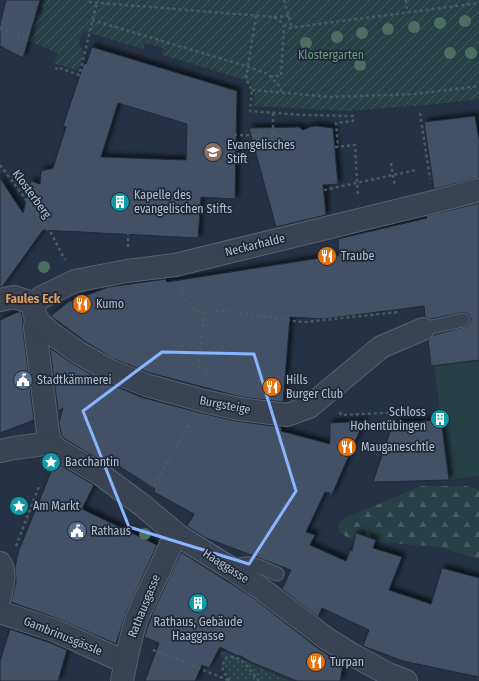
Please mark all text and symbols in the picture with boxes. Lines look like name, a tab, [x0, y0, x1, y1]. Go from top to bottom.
park label: Klostergarten	[298, 48, 364, 62]
place label: Evangelisches Stift	[227, 138, 295, 166]
school or university icon: Evangelisches Stift	[202, 141, 224, 163]
street label: Klosterberg	[10, 167, 55, 221]
place label: Kapelle des evangelischen Stifts	[134, 188, 232, 216]
building icon: Kapelle des evangelischen Stifts	[109, 191, 131, 213]
street label: Neckarhalde	[224, 231, 287, 259]
restaurant icon: Traube	[316, 245, 338, 267]
place label: Traube	[341, 249, 375, 263]
district label: Faules Eck	[6, 291, 61, 306]
restaurant icon: Kumo	[71, 293, 93, 315]
place label: Kumo	[96, 297, 124, 311]
public building icon: Stadtkämmerei	[12, 369, 34, 391]
place label: Stadtkämmerei	[37, 373, 112, 387]
place label: Hills Burger Club	[286, 373, 343, 401]
restaurant icon: Hills Burger Club	[261, 376, 283, 398]
street label: Burgsteige	[198, 393, 252, 417]
place label: Schloss Hohentübingen	[350, 405, 426, 433]
building icon: Schloss Hohentübingen	[429, 408, 451, 430]
restaurant icon: Mauganeschtle	[336, 436, 358, 458]
place label: Mauganeschtle	[361, 440, 435, 454]
place icon: Bacchantin	[40, 451, 62, 473]
place label: Bacchantin	[65, 455, 119, 469]
place icon: Am Markt	[8, 495, 30, 517]
place label: Am Markt	[33, 499, 80, 513]
public building icon: Rathaus	[66, 520, 88, 542]
place label: Rathaus	[91, 524, 131, 538]
street label: Haaggasse	[200, 546, 252, 586]
street label: Rathausgasse	[125, 572, 163, 640]
building icon: Rathaus, Gebäude Haaggasse	[187, 592, 209, 614]
street label: Gambrinusgässle	[22, 614, 104, 658]
place label: Rathaus, Gebäude Haaggasse	[154, 615, 242, 643]
restaurant icon: Turpan	[305, 651, 327, 673]
place label: Turpan	[330, 655, 364, 669]

